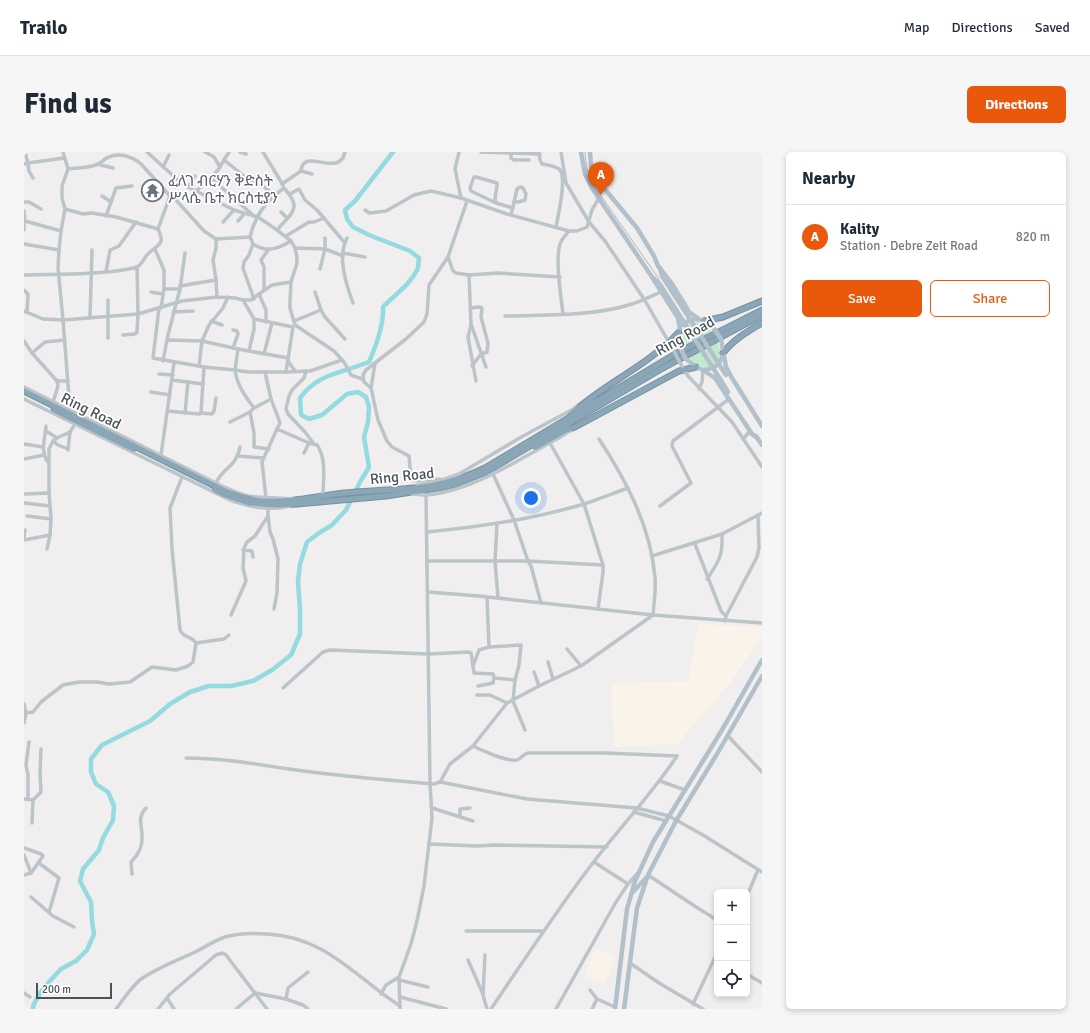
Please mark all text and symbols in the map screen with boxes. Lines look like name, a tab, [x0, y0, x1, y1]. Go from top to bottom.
text: Trailo	[20, 16, 67, 40]
text: Map	[904, 19, 930, 36]
text: Directions	[952, 19, 1013, 36]
text: Saved	[1035, 19, 1070, 36]
button: Directions	[967, 86, 1066, 123]
text: Find us	[24, 87, 112, 121]
pin: A	[588, 162, 614, 195]
text: Nearby	[802, 168, 855, 189]
place label: ፈለገ ብርሃን ቅድስት ሥላሴ ቤተ ክርስቲያን	[168, 172, 278, 207]
temple icon: ፈለገ ብርሃን ቅድስት ሥላሴ ቤተ ክርስቲያን	[140, 177, 166, 203]
text: Kality	[840, 220, 879, 238]
text: A	[811, 229, 819, 245]
text: 820 m	[1016, 229, 1050, 245]
text: Station · Debre Zeit Road	[840, 238, 978, 254]
button: Save	[802, 280, 922, 317]
button: Share	[930, 280, 1050, 317]
street label: Ring Road	[652, 312, 718, 360]
street label: Ring Road	[58, 389, 124, 433]
street label: Ring Road	[369, 464, 435, 488]
your location	[521, 488, 541, 508]
map controls	[714, 889, 750, 997]
button: +	[714, 889, 750, 925]
button: −	[714, 925, 750, 961]
button: locate	[714, 961, 750, 997]
scale bar	[36, 981, 112, 1000]
text: 200 m	[42, 983, 71, 996]

